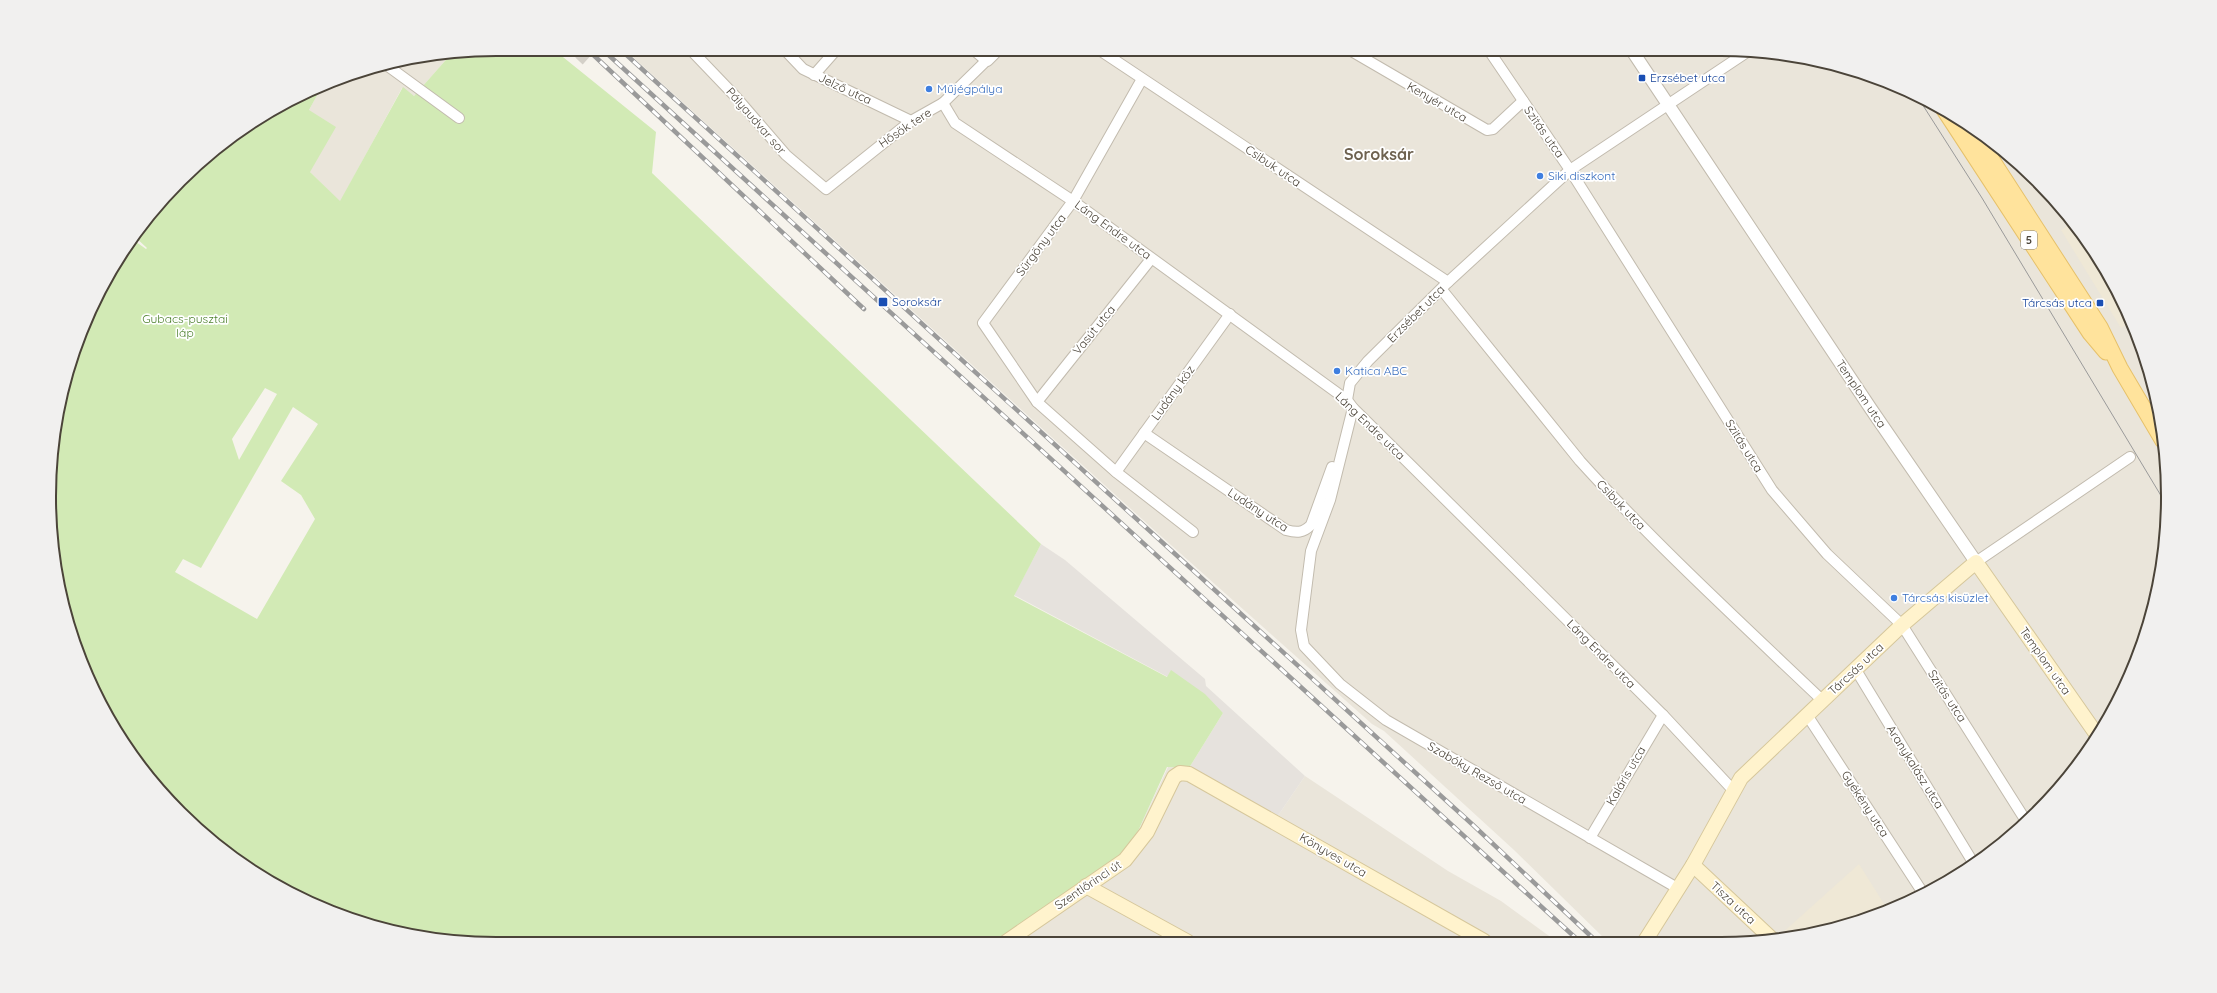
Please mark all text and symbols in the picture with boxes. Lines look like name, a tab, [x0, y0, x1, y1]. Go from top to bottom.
street label: Jelző utca	[816, 70, 874, 107]
place label: Erzsébet utca	[1650, 70, 1725, 85]
marker: Erzsébet utca	[1637, 73, 1647, 83]
street label: Kenyér utca	[1404, 78, 1470, 125]
place label: Műjégpálya	[937, 81, 1002, 96]
street label: Pályaudvar sor	[723, 84, 790, 158]
marker: Műjégpálya	[924, 84, 934, 94]
street label: Szitás utca	[1521, 103, 1568, 160]
street label: Hősök tere	[875, 104, 934, 151]
street label: Csibuk utca	[1242, 141, 1304, 190]
district label: Soroksár	[1344, 144, 1414, 164]
place label: Siki diszkont	[1548, 168, 1615, 183]
marker: Siki diszkont	[1535, 171, 1545, 181]
street label: Láng Endre utca	[1072, 197, 1155, 262]
street label: Sürgöny utca	[1012, 211, 1069, 279]
road number: 5	[2021, 231, 2037, 249]
street label: Erzsébet utca	[1384, 282, 1448, 346]
place label: Soroksár	[892, 294, 942, 309]
place label: Tárcsás utca	[2022, 295, 2092, 310]
marker: Soroksár	[877, 296, 889, 308]
marker: Tárcsás utca	[2095, 298, 2105, 308]
street label: Vasút utca	[1069, 302, 1118, 357]
park label: Gubacs-pusztai láp	[142, 311, 228, 340]
street label: Templom utca	[1833, 357, 1890, 431]
street label: Ludány köz	[1148, 362, 1198, 423]
place label: Katica ABC	[1345, 363, 1407, 378]
marker: Katica ABC	[1332, 366, 1342, 376]
street label: Láng Endre utca	[1332, 389, 1408, 463]
street label: Szitás utca	[1722, 416, 1767, 475]
street label: Csibuk utca	[1594, 476, 1649, 533]
street label: Ludány utca	[1225, 484, 1291, 535]
place label: Tárcsás kisüzlet	[1902, 590, 1988, 605]
marker: Tárcsás kisüzlet	[1889, 593, 1899, 603]
street label: Láng Endre utca	[1564, 616, 1639, 691]
street label: Templom utca	[2017, 624, 2074, 697]
street label: Tárcsás utca	[1825, 639, 1886, 698]
street label: Szitás utca	[1925, 667, 1970, 725]
street label: Aranykalász utca	[1884, 722, 1947, 811]
street label: Szabóky Rezső utca	[1425, 738, 1529, 807]
street label: Kaláris utca	[1603, 743, 1649, 808]
street label: Gyékény utca	[1838, 768, 1892, 840]
street label: Könyves utca	[1297, 829, 1370, 880]
street label: Szentlőrinci út	[1052, 857, 1124, 912]
street label: Tisza utca	[1708, 878, 1759, 927]

